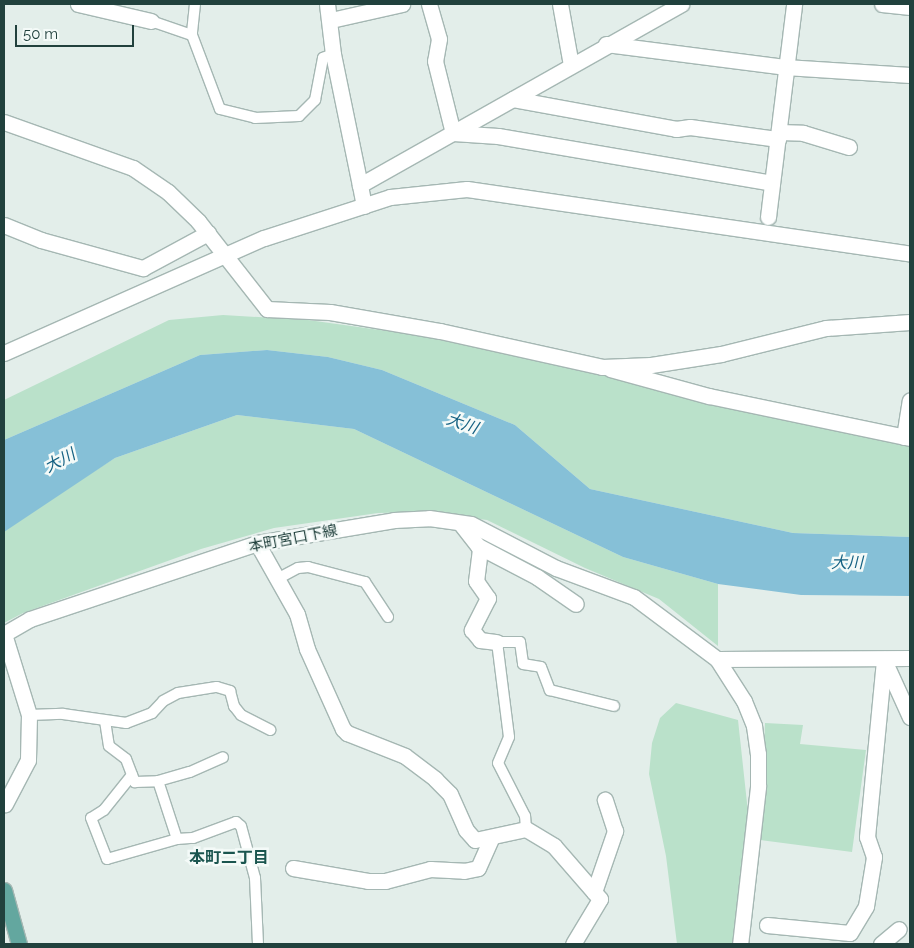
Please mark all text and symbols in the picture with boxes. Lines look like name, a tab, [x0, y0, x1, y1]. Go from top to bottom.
scale bar	[18, 15, 136, 47]
text: 50 m	[23, 25, 58, 43]
water label: 大川	[444, 410, 480, 438]
water label: 大川	[41, 445, 79, 477]
street label: 本町宮口下線	[247, 522, 339, 556]
water label: 大川	[831, 553, 863, 573]
district label: 本町二丁目	[189, 848, 269, 868]

